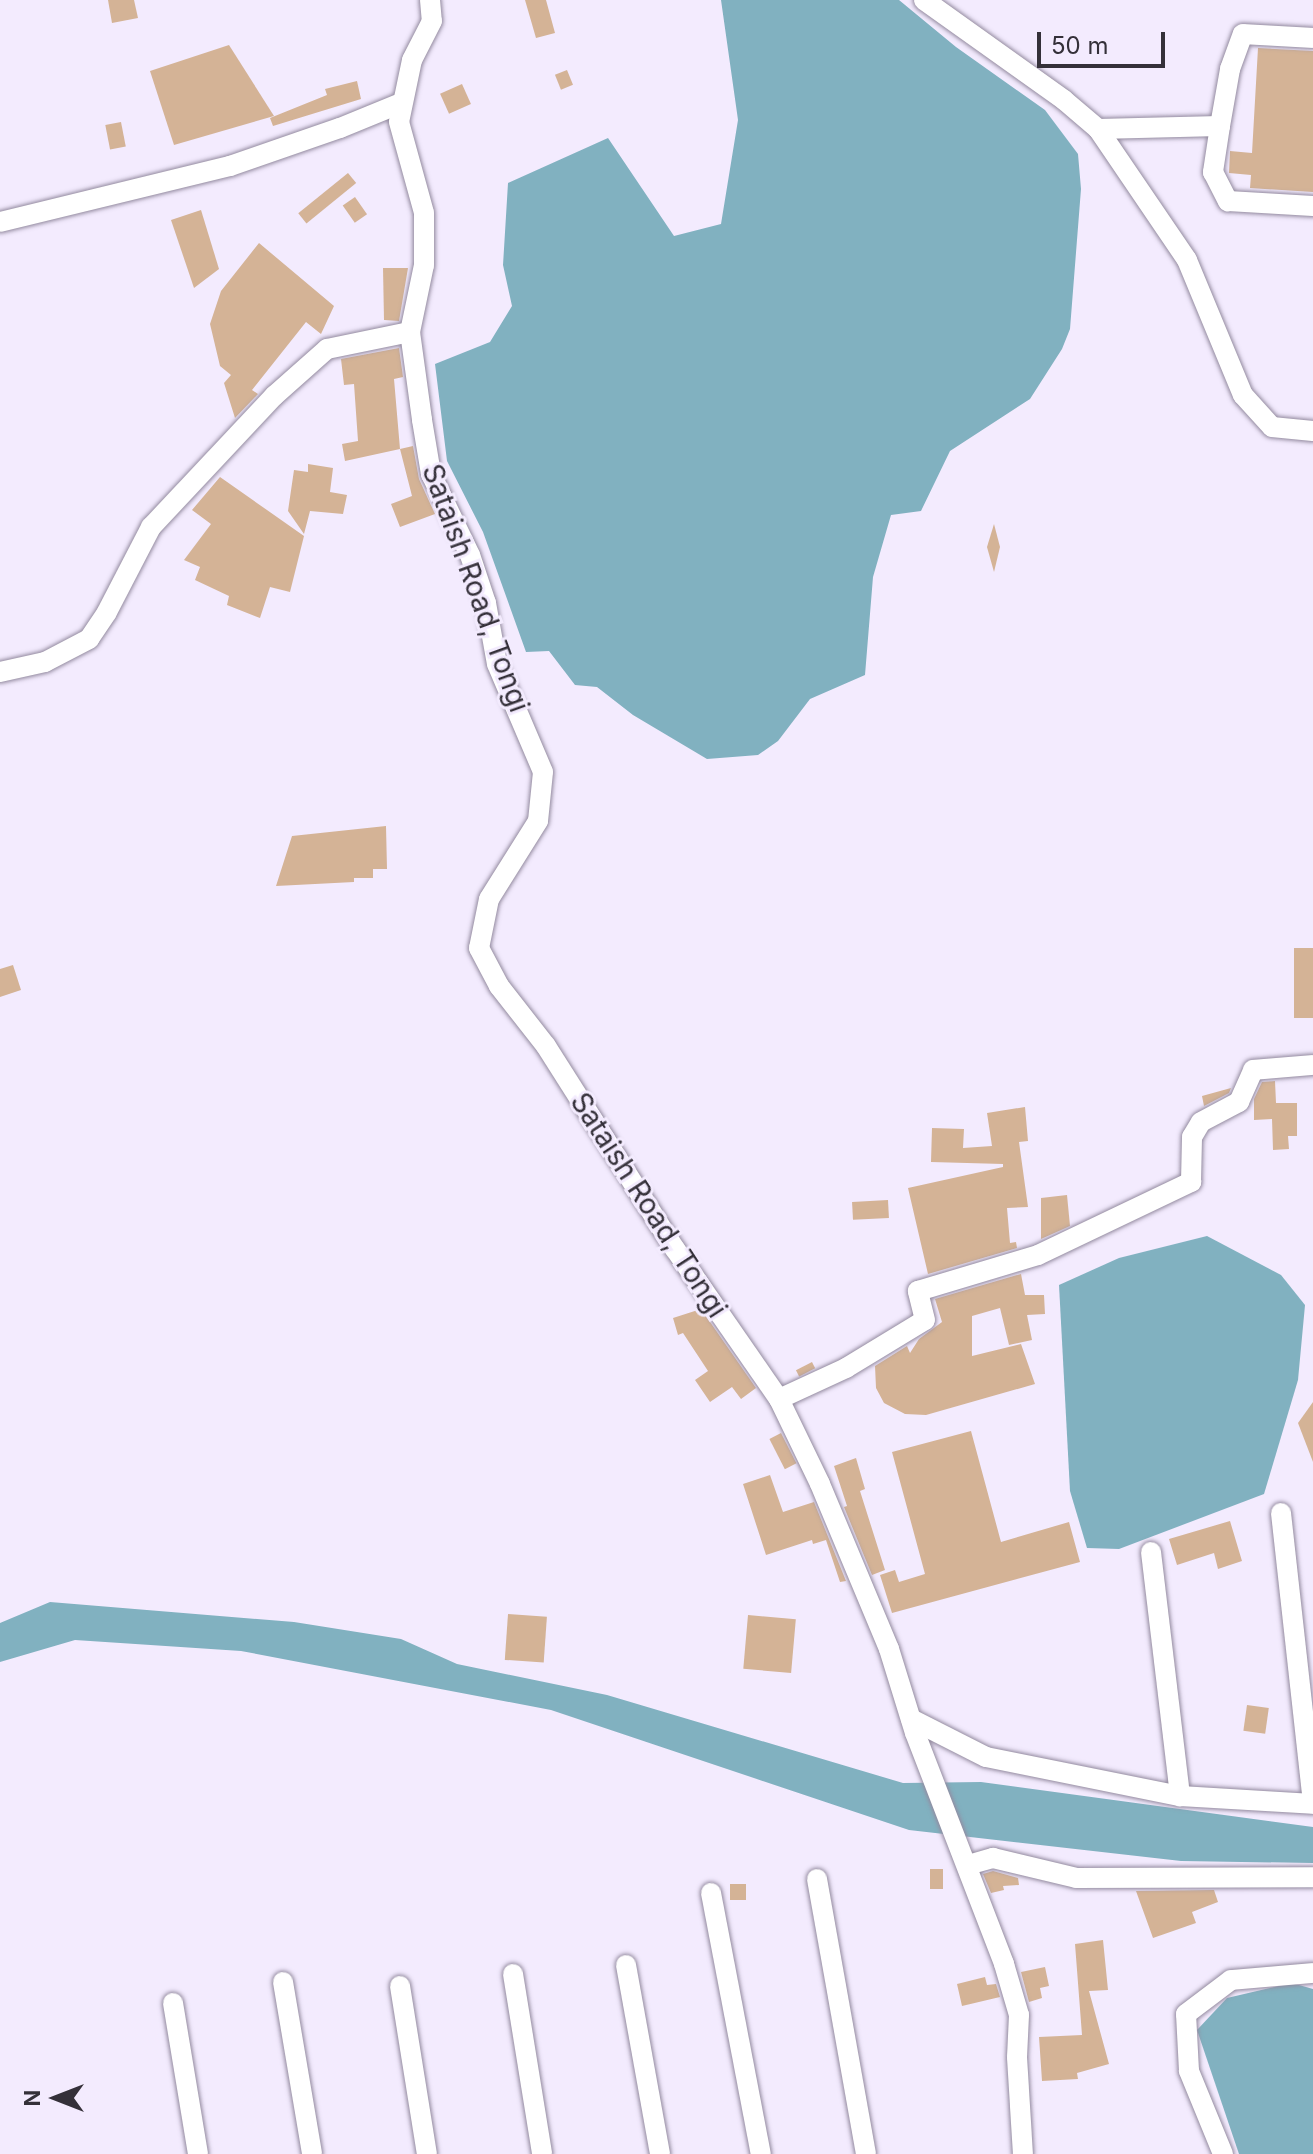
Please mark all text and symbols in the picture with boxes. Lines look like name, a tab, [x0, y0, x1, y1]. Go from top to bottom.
scale bar	[1041, 16, 1169, 66]
text: 50 m	[1051, 31, 1109, 60]
street label: Sataish Road, Tongi	[416, 459, 536, 717]
street label: Sataish Road, Tongi	[564, 1086, 734, 1324]
north arrow	[16, 2058, 96, 2138]
text: N	[19, 2090, 45, 2106]

